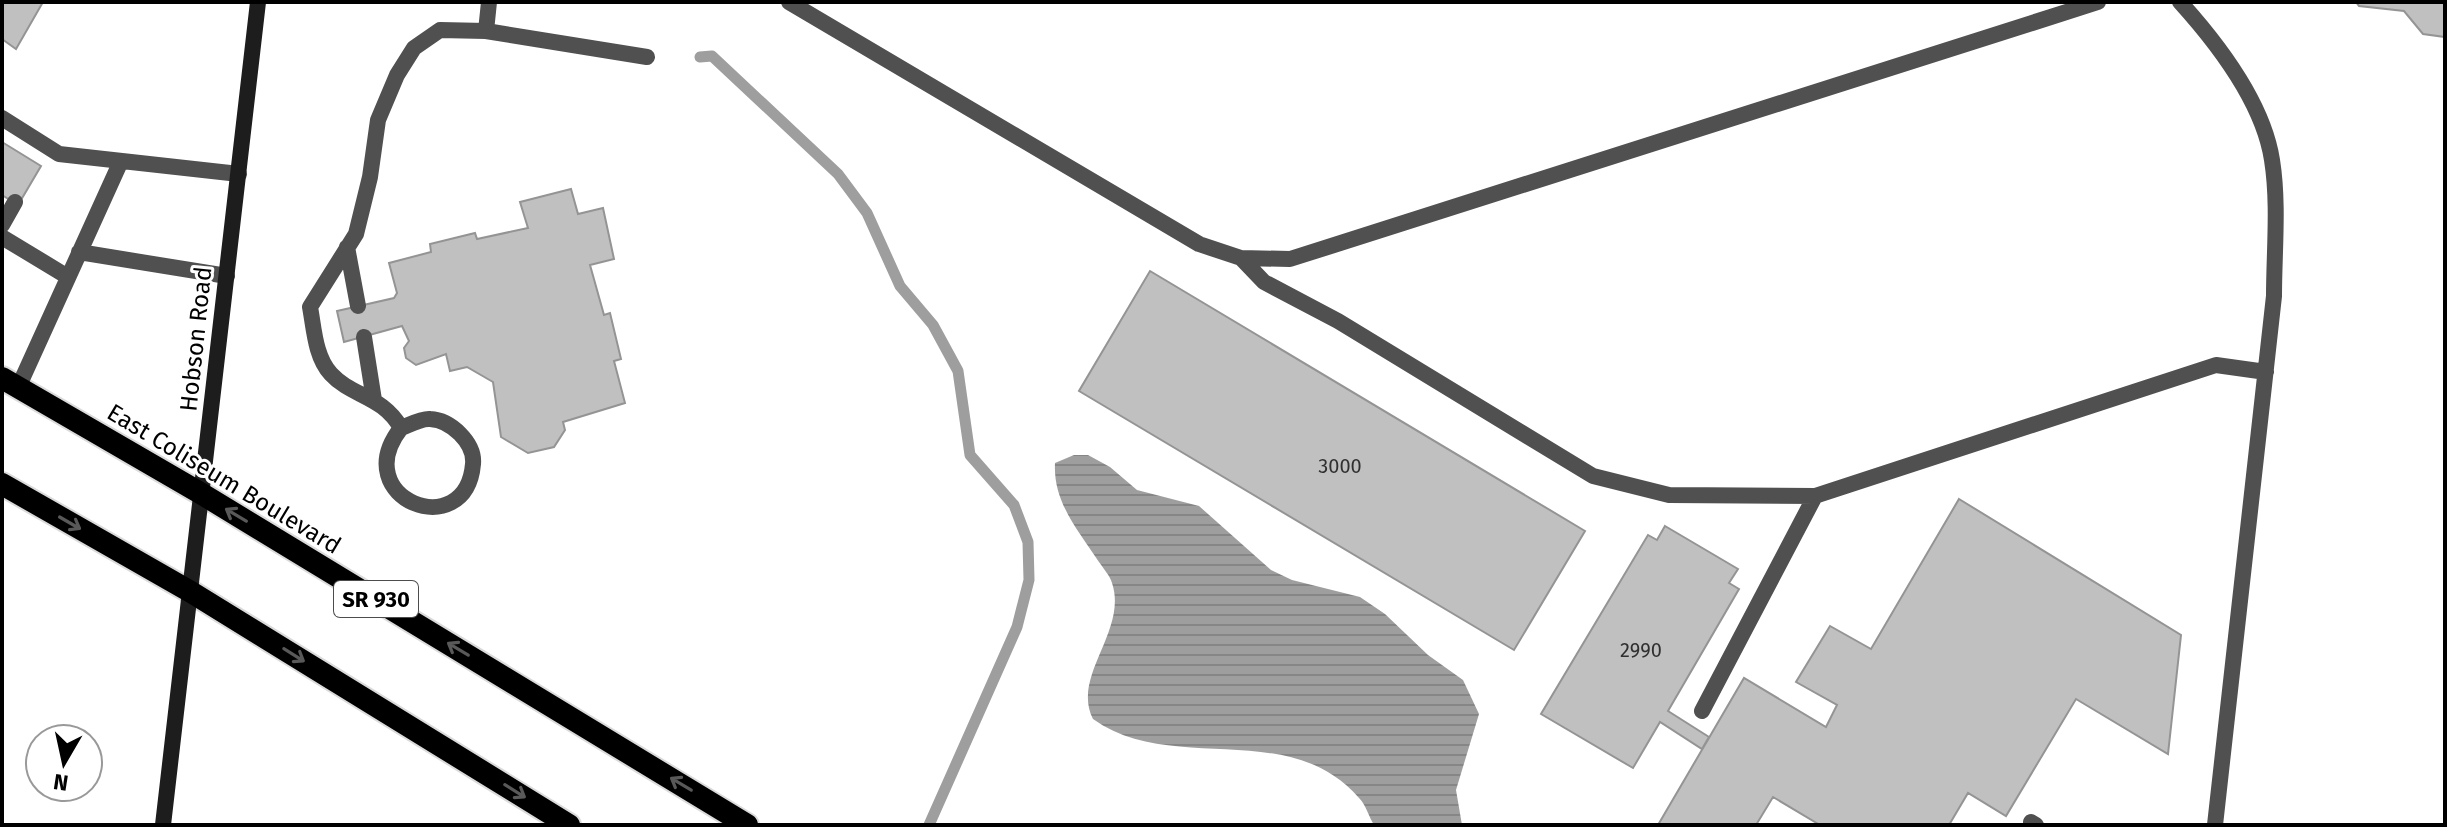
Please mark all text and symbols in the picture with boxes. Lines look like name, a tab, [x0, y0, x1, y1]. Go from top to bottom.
street label: Hobson Road	[174, 265, 218, 413]
street label: East Coliseum Boulevard	[102, 398, 346, 560]
house number: 3000	[1318, 454, 1362, 478]
one-way arrow	[225, 506, 248, 522]
one-way arrow	[58, 515, 81, 531]
road number: SR 930	[334, 581, 418, 617]
house number: 2990	[1620, 638, 1662, 662]
one-way arrow	[448, 641, 470, 658]
one-way arrow	[282, 647, 304, 663]
north arrow	[24, 723, 104, 803]
text: N	[52, 768, 70, 797]
one-way arrow	[670, 776, 693, 792]
one-way arrow	[503, 784, 526, 800]

